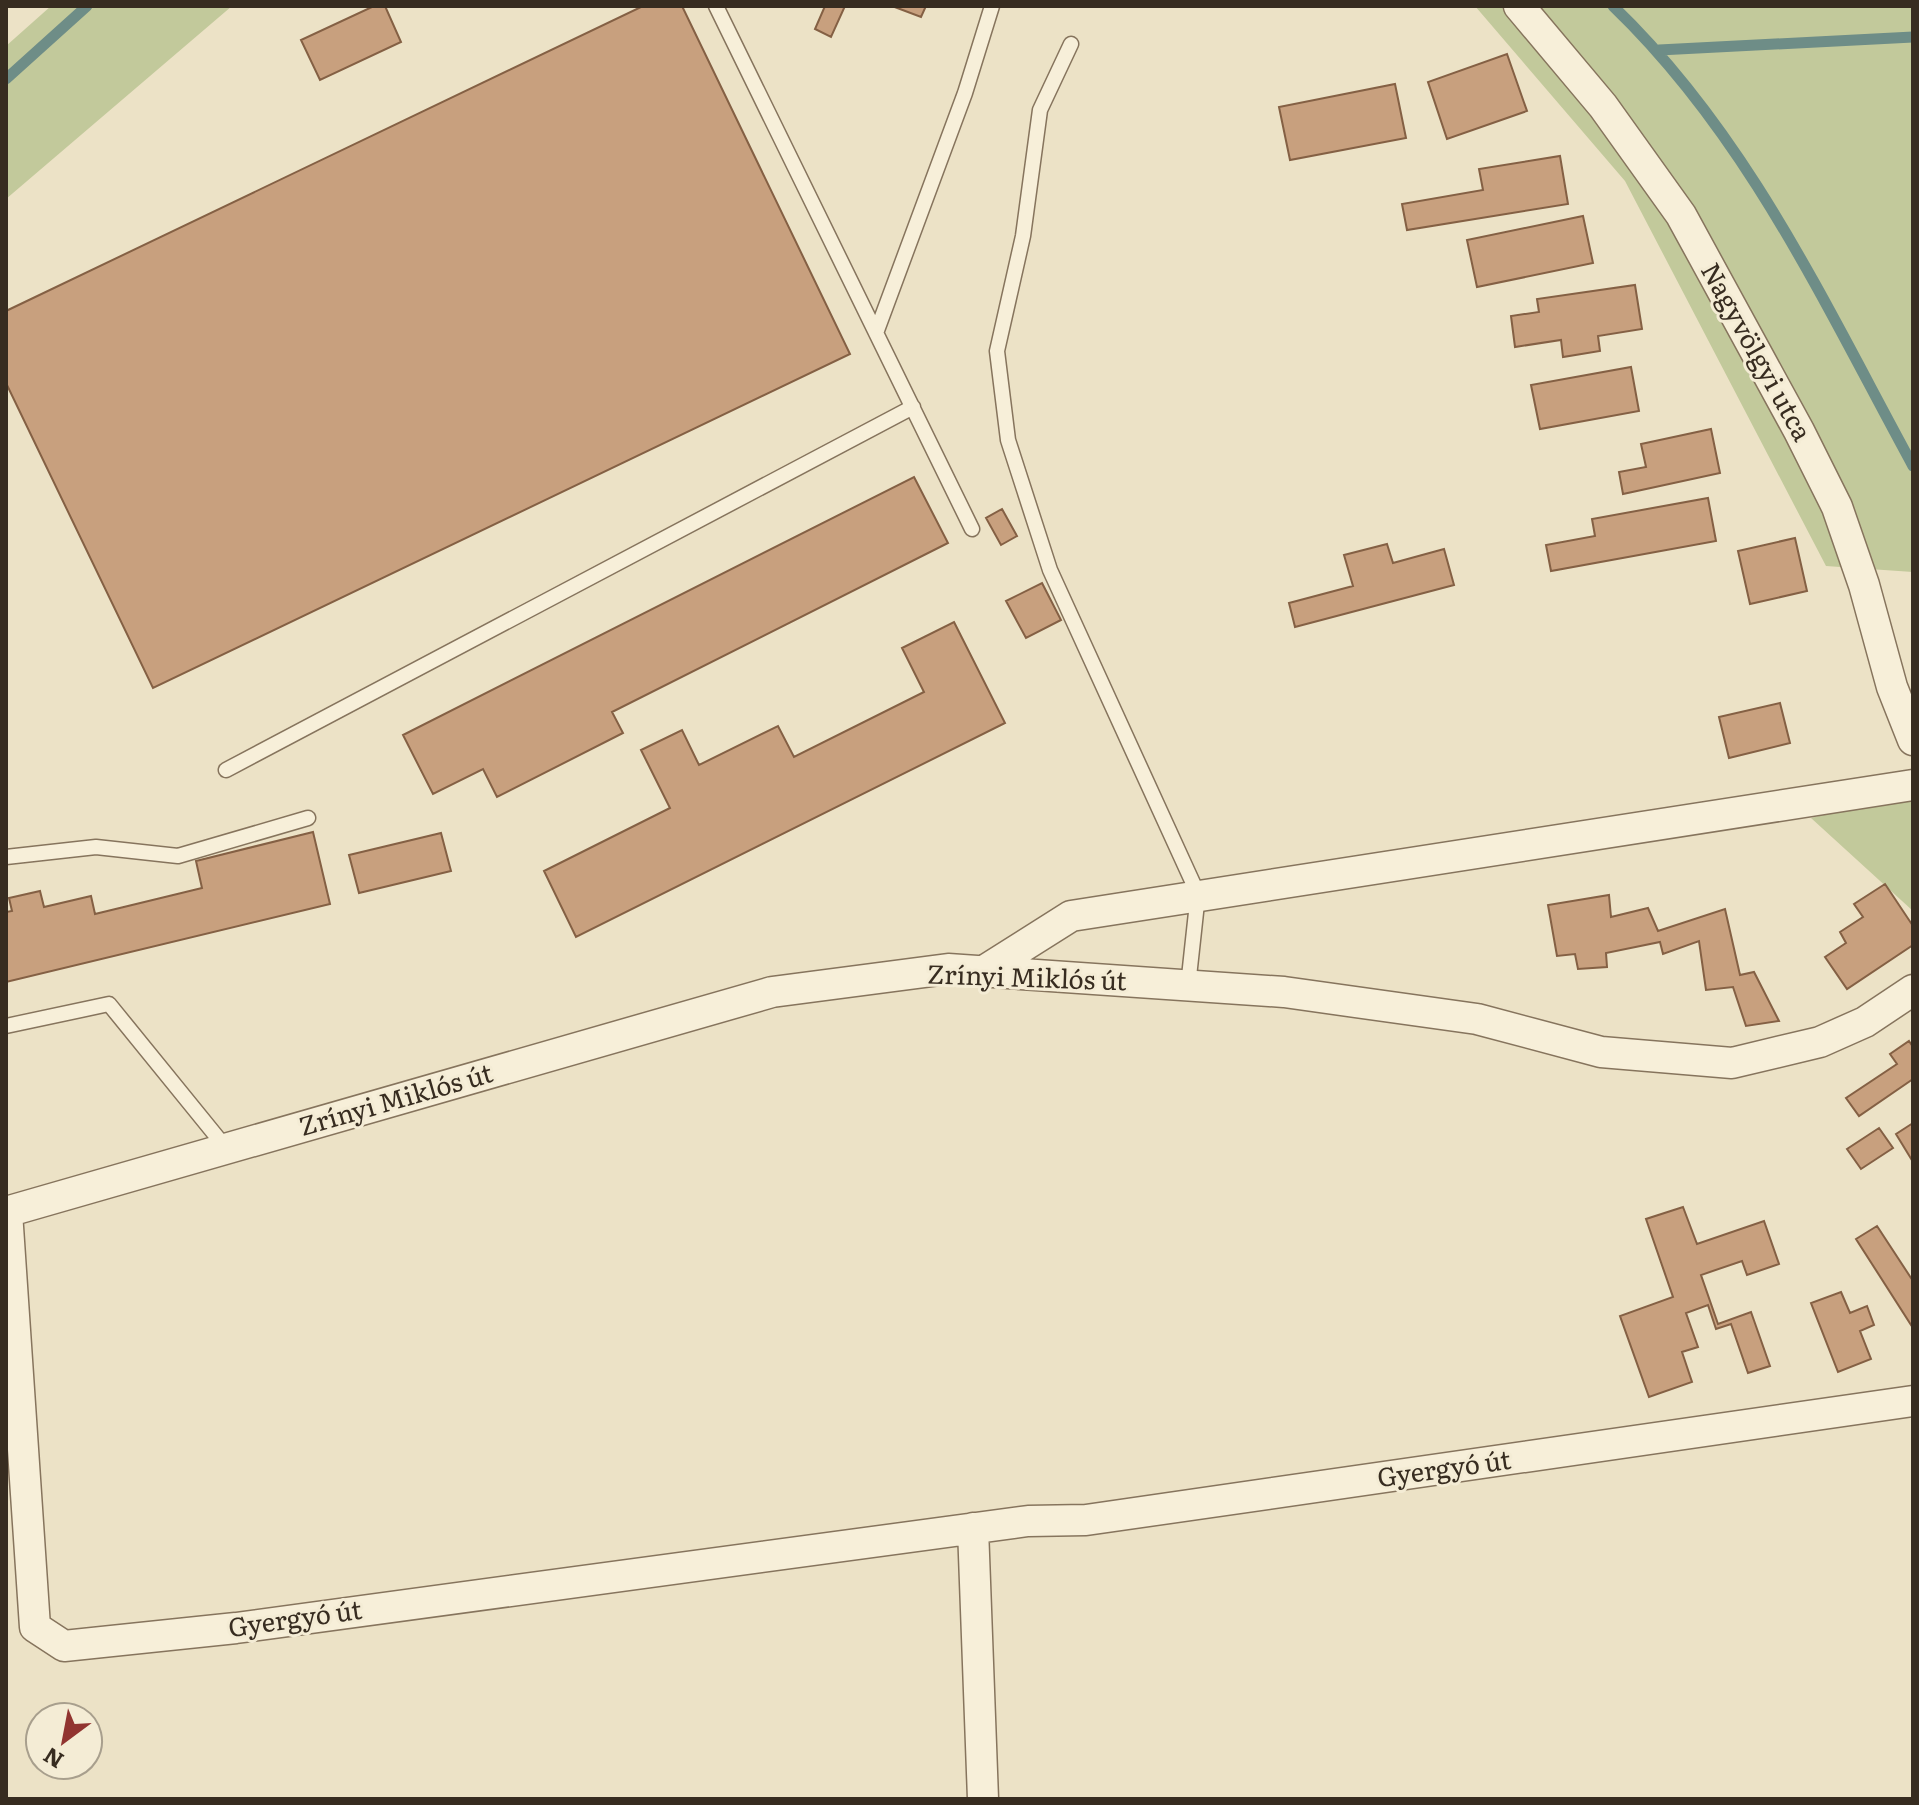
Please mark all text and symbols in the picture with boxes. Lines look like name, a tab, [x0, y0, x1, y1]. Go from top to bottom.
street label: Nagyvölgyi utca	[1693, 254, 1823, 447]
street label: Zrínyi Miklós út	[927, 953, 1128, 998]
street label: Zrínyi Miklós út	[294, 1051, 497, 1144]
street label: Gyergyó út	[1374, 1438, 1513, 1495]
street label: Gyergyó út	[225, 1588, 364, 1645]
north arrow	[24, 1701, 104, 1781]
text: N	[36, 1740, 69, 1778]

